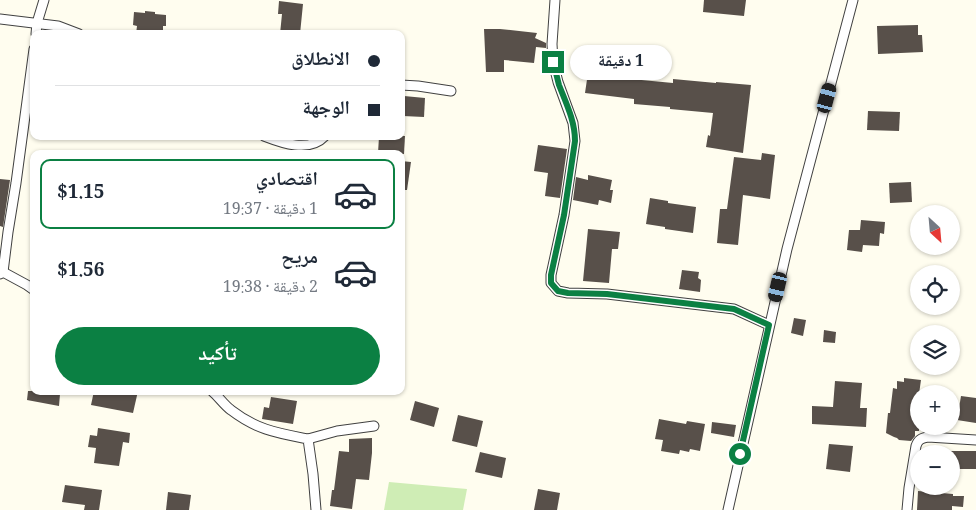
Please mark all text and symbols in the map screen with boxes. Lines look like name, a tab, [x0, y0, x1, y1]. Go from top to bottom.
callout: 1 دقيقة	[570, 44, 673, 80]
text: الانطلاق	[291, 45, 350, 77]
text: 1 دقيقة	[598, 49, 644, 76]
route end	[542, 51, 564, 73]
car	[815, 82, 838, 114]
text: الوجهة	[302, 94, 350, 126]
text: اقتصادي	[256, 165, 318, 197]
icon: car	[333, 172, 378, 217]
text: $1.15	[57, 178, 104, 210]
text: 1 دقيقة · 19:37	[223, 197, 318, 224]
north arrow	[910, 205, 960, 255]
map controls	[910, 205, 960, 495]
text: مريح	[281, 243, 318, 275]
icon: car	[333, 250, 378, 295]
text: $1.56	[57, 256, 104, 288]
button: locate	[910, 265, 960, 315]
car	[767, 271, 788, 303]
text: 2 دقيقة · 19:38	[223, 275, 318, 302]
button: layers	[910, 325, 960, 375]
button: تأكيد	[55, 327, 380, 385]
button: +	[910, 385, 960, 435]
route start	[729, 443, 751, 465]
button: −	[910, 445, 960, 495]

